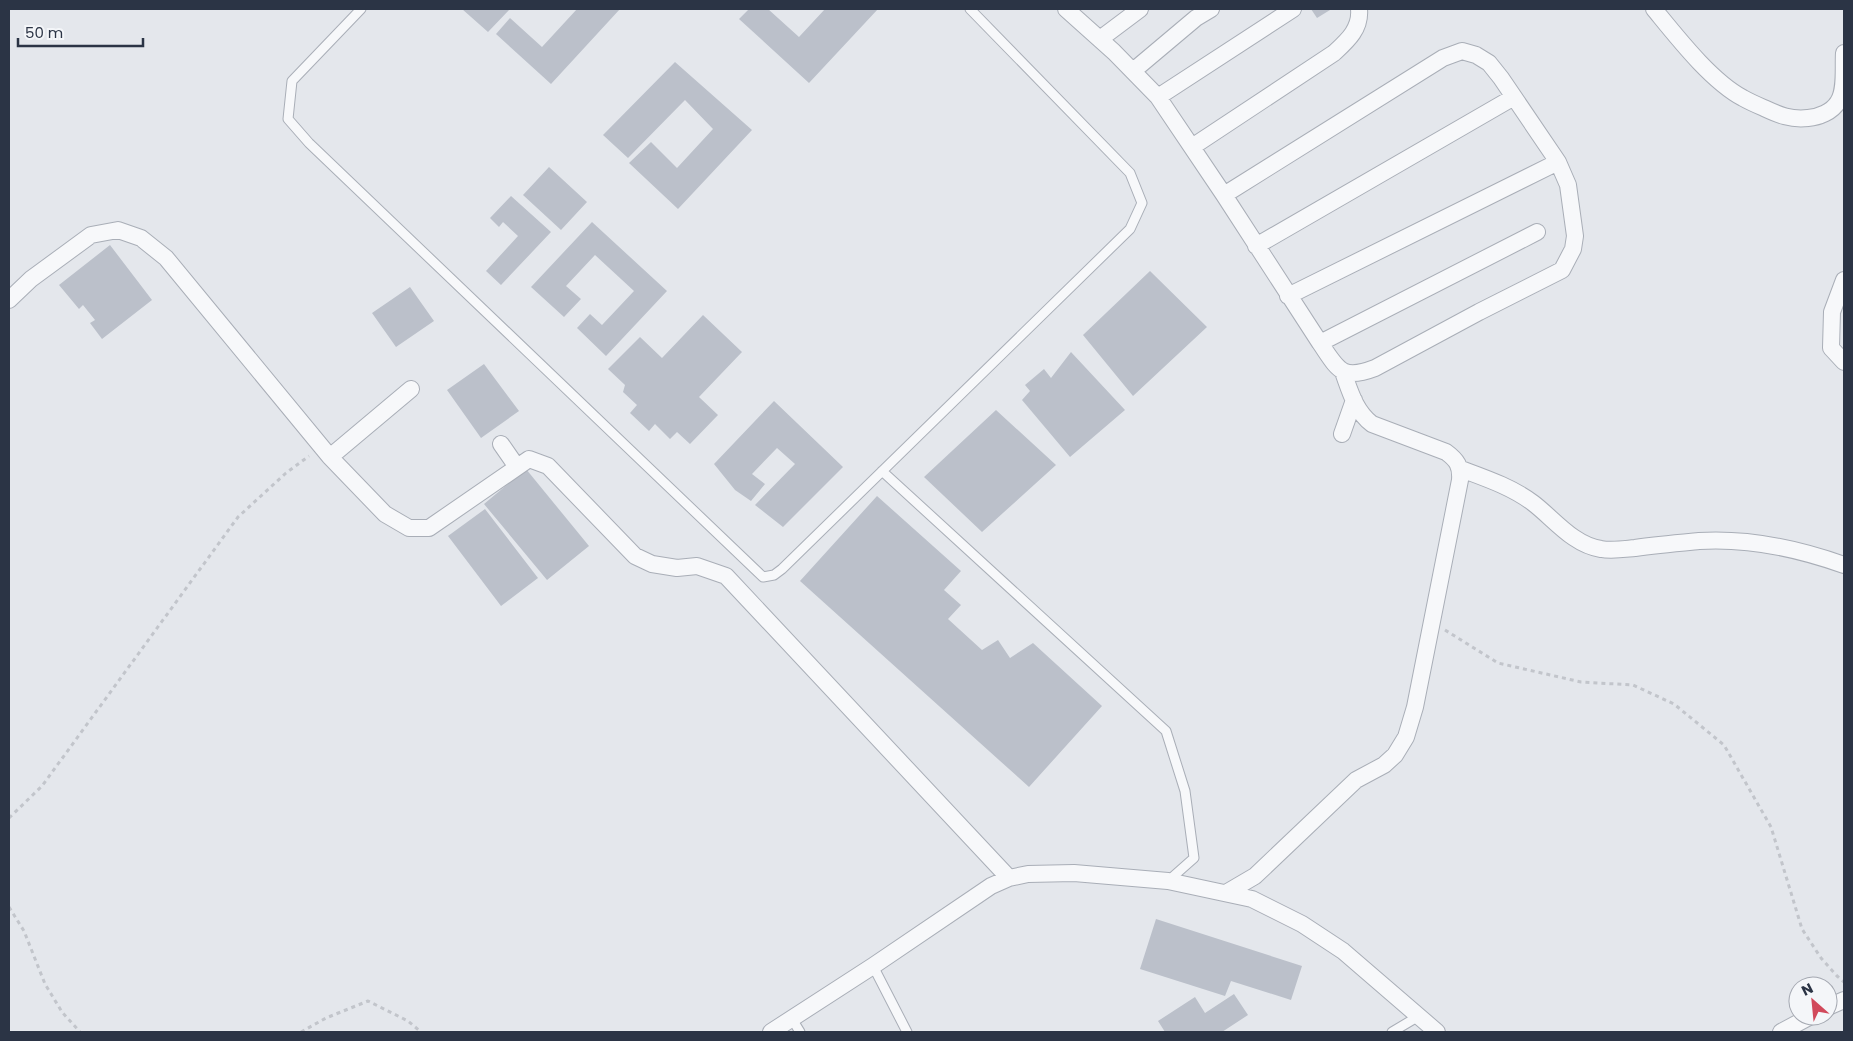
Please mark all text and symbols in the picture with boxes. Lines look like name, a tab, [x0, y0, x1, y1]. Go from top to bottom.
scale bar	[18, 15, 142, 47]
text: 50 m	[25, 22, 63, 43]
north arrow	[1788, 976, 1838, 1026]
text: N	[1798, 978, 1816, 1001]

